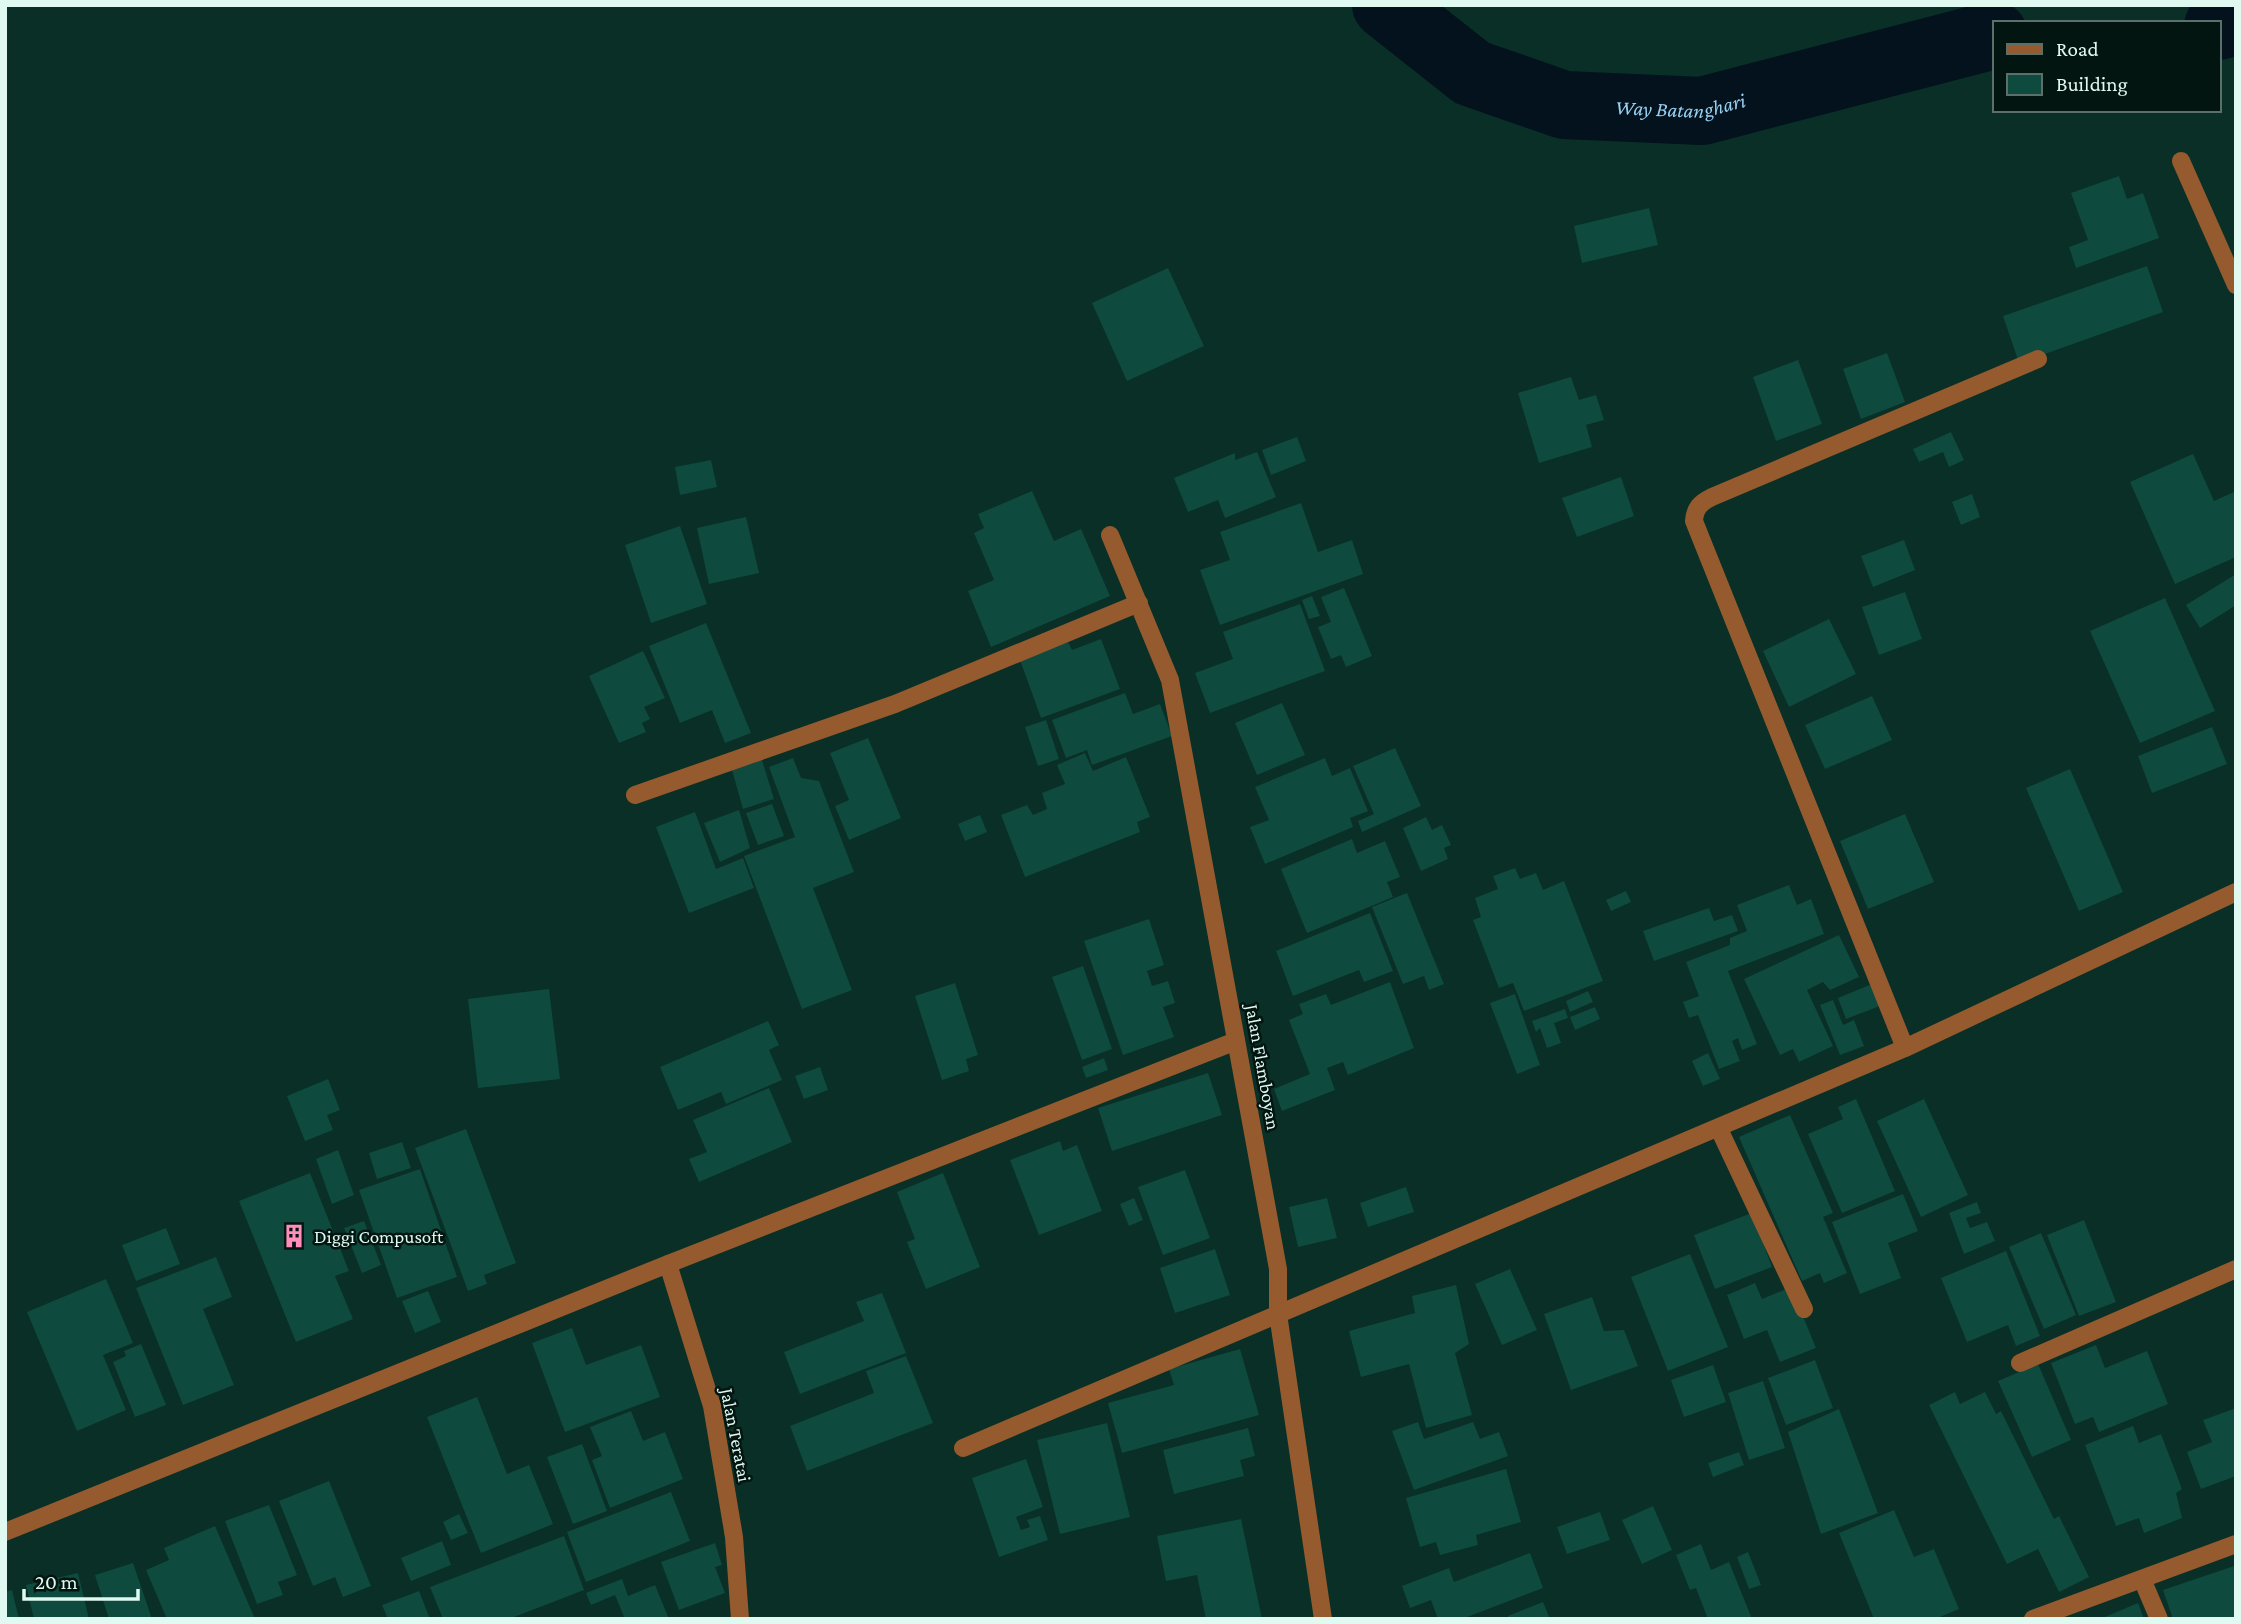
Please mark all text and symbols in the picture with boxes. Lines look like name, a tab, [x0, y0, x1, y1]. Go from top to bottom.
legend	[1993, 21, 2220, 112]
text: Road	[2056, 37, 2099, 61]
text: Building	[2056, 72, 2128, 96]
water label: Way Batanghari	[1615, 88, 1748, 123]
street label: Jalan Flamboyan	[1241, 1001, 1284, 1131]
building icon: Diggi Compusoft	[280, 1222, 308, 1250]
place label: Diggi Compusoft	[314, 1226, 444, 1247]
street label: Jalan Teratai	[716, 1384, 755, 1484]
scale bar	[24, 1558, 138, 1602]
text: 20 m	[35, 1570, 78, 1594]

